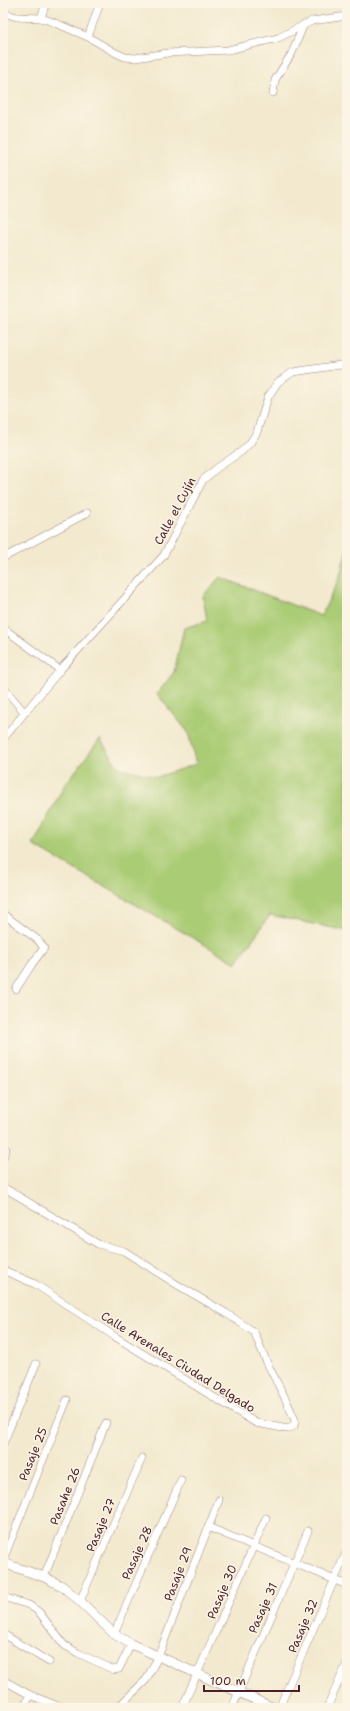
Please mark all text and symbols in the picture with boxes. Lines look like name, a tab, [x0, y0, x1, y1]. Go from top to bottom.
street label: Calle el Cujín	[150, 474, 200, 548]
street label: Calle Arenales Ciudad Delgado	[98, 1308, 258, 1416]
street label: Pasaje 25	[15, 1425, 51, 1483]
street label: Pasahe 26	[46, 1464, 84, 1528]
street label: Pasaje 27	[83, 1496, 119, 1554]
street label: Pasaje 28	[118, 1524, 156, 1582]
street label: Pasaje 29	[160, 1544, 196, 1604]
street label: Pasaje 30	[203, 1562, 241, 1622]
street label: Pasaje 31	[245, 1580, 281, 1636]
street label: Pasaje 32	[285, 1597, 321, 1655]
scale bar	[204, 1667, 299, 1693]
text: 100 m	[210, 1673, 246, 1689]

